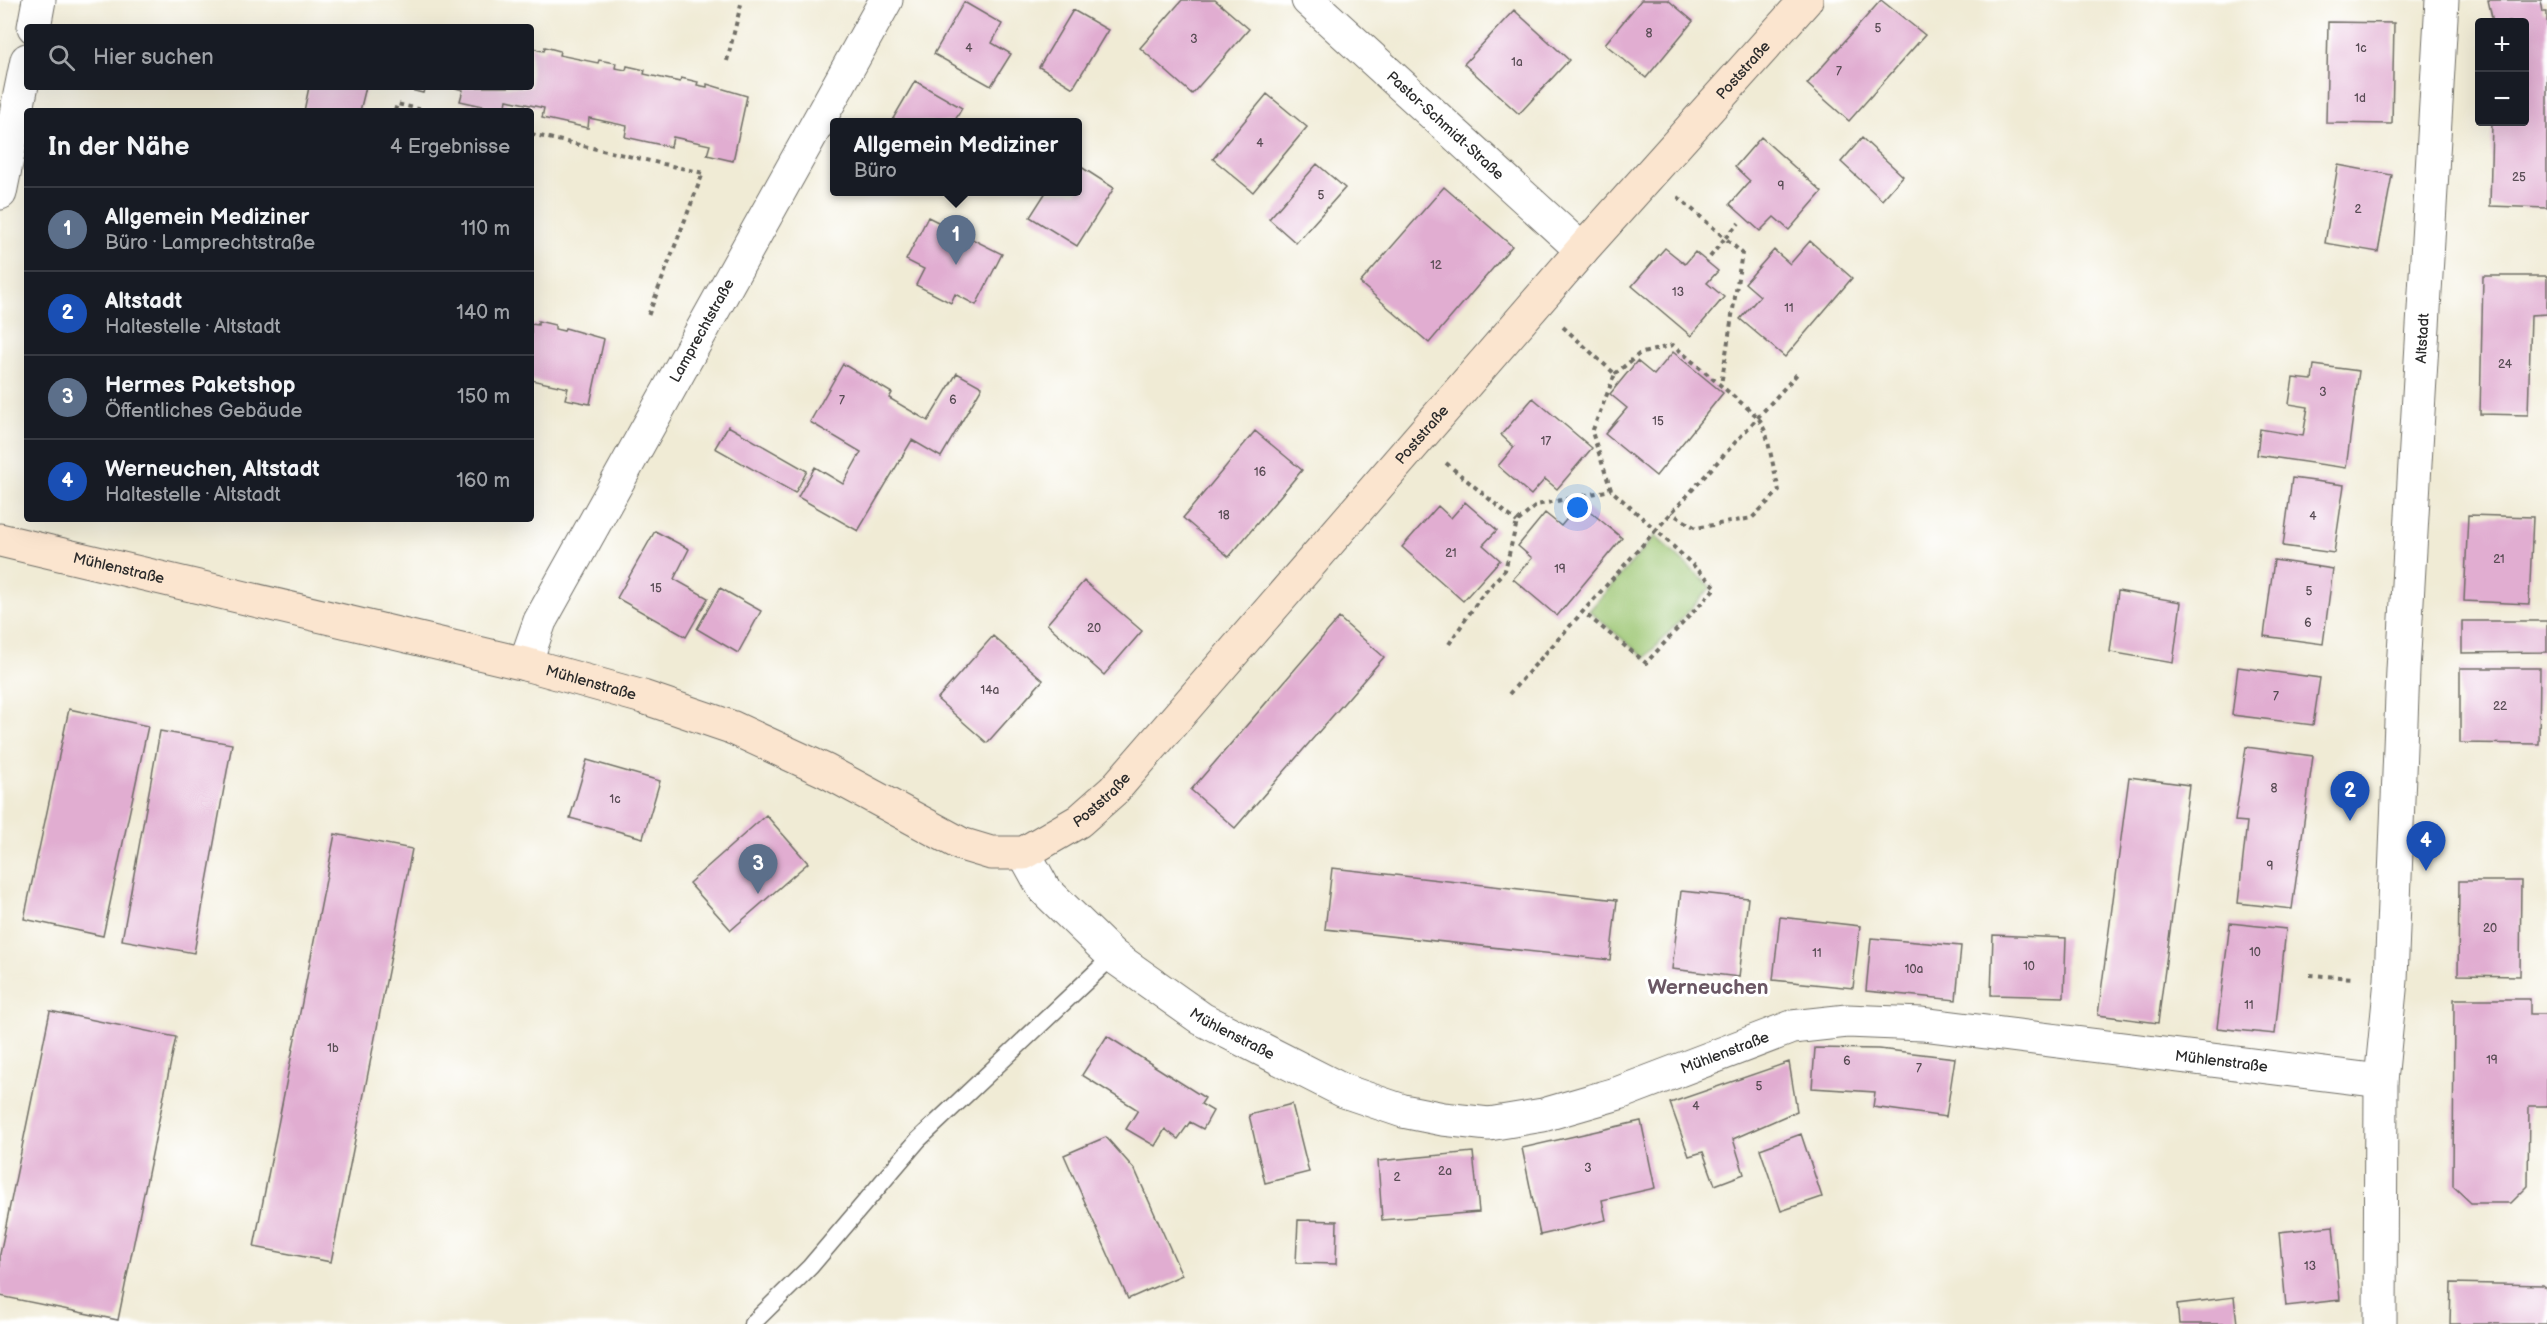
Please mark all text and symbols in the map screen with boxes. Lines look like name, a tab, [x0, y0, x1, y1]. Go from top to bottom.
map controls	[2475, 18, 2529, 126]
button: +	[2475, 18, 2529, 72]
house number: 5	[1875, 21, 1882, 36]
search box	[24, 24, 534, 90]
house number: 8	[1646, 26, 1653, 41]
house number: 3	[1190, 32, 1198, 47]
street label: Poststraße	[1712, 37, 1774, 103]
icon: search	[45, 41, 78, 74]
house number: 4	[965, 41, 973, 56]
house number: 1c	[2355, 41, 2367, 56]
text: Hier suchen	[93, 44, 214, 71]
house number: 1a	[1511, 55, 1523, 70]
house number: 7	[1836, 64, 1842, 79]
street label: Pastor-Schmidt-Straße	[1383, 67, 1508, 184]
button: −	[2475, 72, 2529, 126]
house number: 1d	[2354, 91, 2366, 106]
popup	[830, 118, 1082, 196]
text: In der Nähe	[48, 132, 190, 163]
text: Allgemein Mediziner	[854, 132, 1058, 159]
text: 4 Ergebnisse	[390, 135, 510, 159]
house number: 4	[1256, 136, 1264, 151]
text: Büro	[854, 159, 897, 183]
house number: 25	[2512, 170, 2526, 185]
house number: 9	[1778, 179, 1785, 194]
house number: 5	[1318, 188, 1325, 203]
house number: 2	[2354, 202, 2362, 217]
text: Allgemein Mediziner	[105, 204, 309, 231]
pin: 1	[936, 216, 976, 265]
text: 1	[63, 217, 72, 241]
text: 110 m	[461, 217, 510, 241]
text: Büro · Lamprechtstraße	[105, 231, 315, 255]
house number: 12	[1430, 258, 1442, 273]
street label: Lamprechtstraße	[665, 275, 738, 386]
house number: 13	[1672, 285, 1684, 300]
text: Altstadt	[105, 288, 182, 315]
text: 2	[62, 301, 73, 325]
text: 140 m	[456, 301, 510, 325]
house number: 11	[1784, 301, 1794, 316]
street label: Altstadt	[2411, 312, 2433, 364]
text: Haltestelle · Altstadt	[105, 315, 281, 339]
house number: 24	[2498, 357, 2513, 372]
text: Hermes Paketshop	[105, 372, 295, 399]
text: 3	[62, 385, 73, 409]
text: 150 m	[457, 385, 510, 409]
house number: 3	[2319, 385, 2327, 400]
house number: 7	[839, 393, 845, 408]
house number: 6	[949, 393, 957, 408]
text: Öffentliches Gebäude	[105, 399, 302, 423]
street label: Poststraße	[1391, 401, 1453, 468]
house number: 15	[1652, 414, 1664, 429]
house number: 17	[1541, 434, 1551, 449]
text: Werneuchen, Altstadt	[105, 456, 320, 483]
house number: 16	[1254, 465, 1266, 480]
text: 4	[62, 469, 73, 493]
text: 160 m	[456, 469, 510, 493]
text: Haltestelle · Altstadt	[105, 483, 281, 507]
your location	[1563, 493, 1592, 522]
house number: 18	[1218, 508, 1230, 523]
house number: 4	[2309, 509, 2317, 524]
house number: 21	[1445, 546, 1457, 561]
street label: Mühlenstraße	[71, 548, 166, 588]
house number: 21	[2493, 552, 2505, 567]
house number: 19	[1554, 562, 1566, 577]
house number: 15	[650, 581, 662, 596]
house number: 5	[2306, 584, 2313, 599]
house number: 6	[2304, 616, 2312, 631]
house number: 20	[1087, 621, 1101, 636]
street label: Mühlenstraße	[544, 661, 639, 704]
house number: 14a	[981, 683, 1000, 698]
house number: 7	[2273, 689, 2279, 704]
house number: 22	[2493, 699, 2507, 714]
street label: Poststraße	[1070, 768, 1135, 832]
pin: 2	[2330, 772, 2370, 821]
house number: 8	[2271, 781, 2278, 796]
house number: 1c	[609, 792, 621, 807]
pin: 4	[2406, 822, 2446, 871]
pin: 3	[738, 844, 777, 894]
house number: 9	[2267, 859, 2274, 874]
house number: 20	[2483, 921, 2497, 936]
house number: 10	[2249, 945, 2261, 960]
house number: 11	[1812, 946, 1822, 961]
house number: 10	[2023, 959, 2035, 974]
house number: 10a	[1905, 962, 1923, 977]
district label: Werneuchen	[1647, 975, 1769, 1000]
house number: 11	[2244, 998, 2254, 1013]
street label: Mühlenstraße	[1186, 1004, 1278, 1064]
street label: Mühlenstraße	[1678, 1027, 1772, 1078]
house number: 1b	[327, 1041, 339, 1056]
street label: Mühlenstraße	[2174, 1046, 2269, 1076]
house number: 19	[2486, 1053, 2498, 1068]
house number: 6	[1843, 1054, 1851, 1069]
house number: 7	[1916, 1061, 1922, 1076]
house number: 5	[1756, 1079, 1763, 1094]
house number: 4	[1692, 1099, 1700, 1114]
house number: 3	[1584, 1161, 1592, 1176]
house number: 2a	[1438, 1164, 1452, 1179]
house number: 2	[1393, 1170, 1401, 1185]
house number: 13	[2304, 1259, 2316, 1274]

